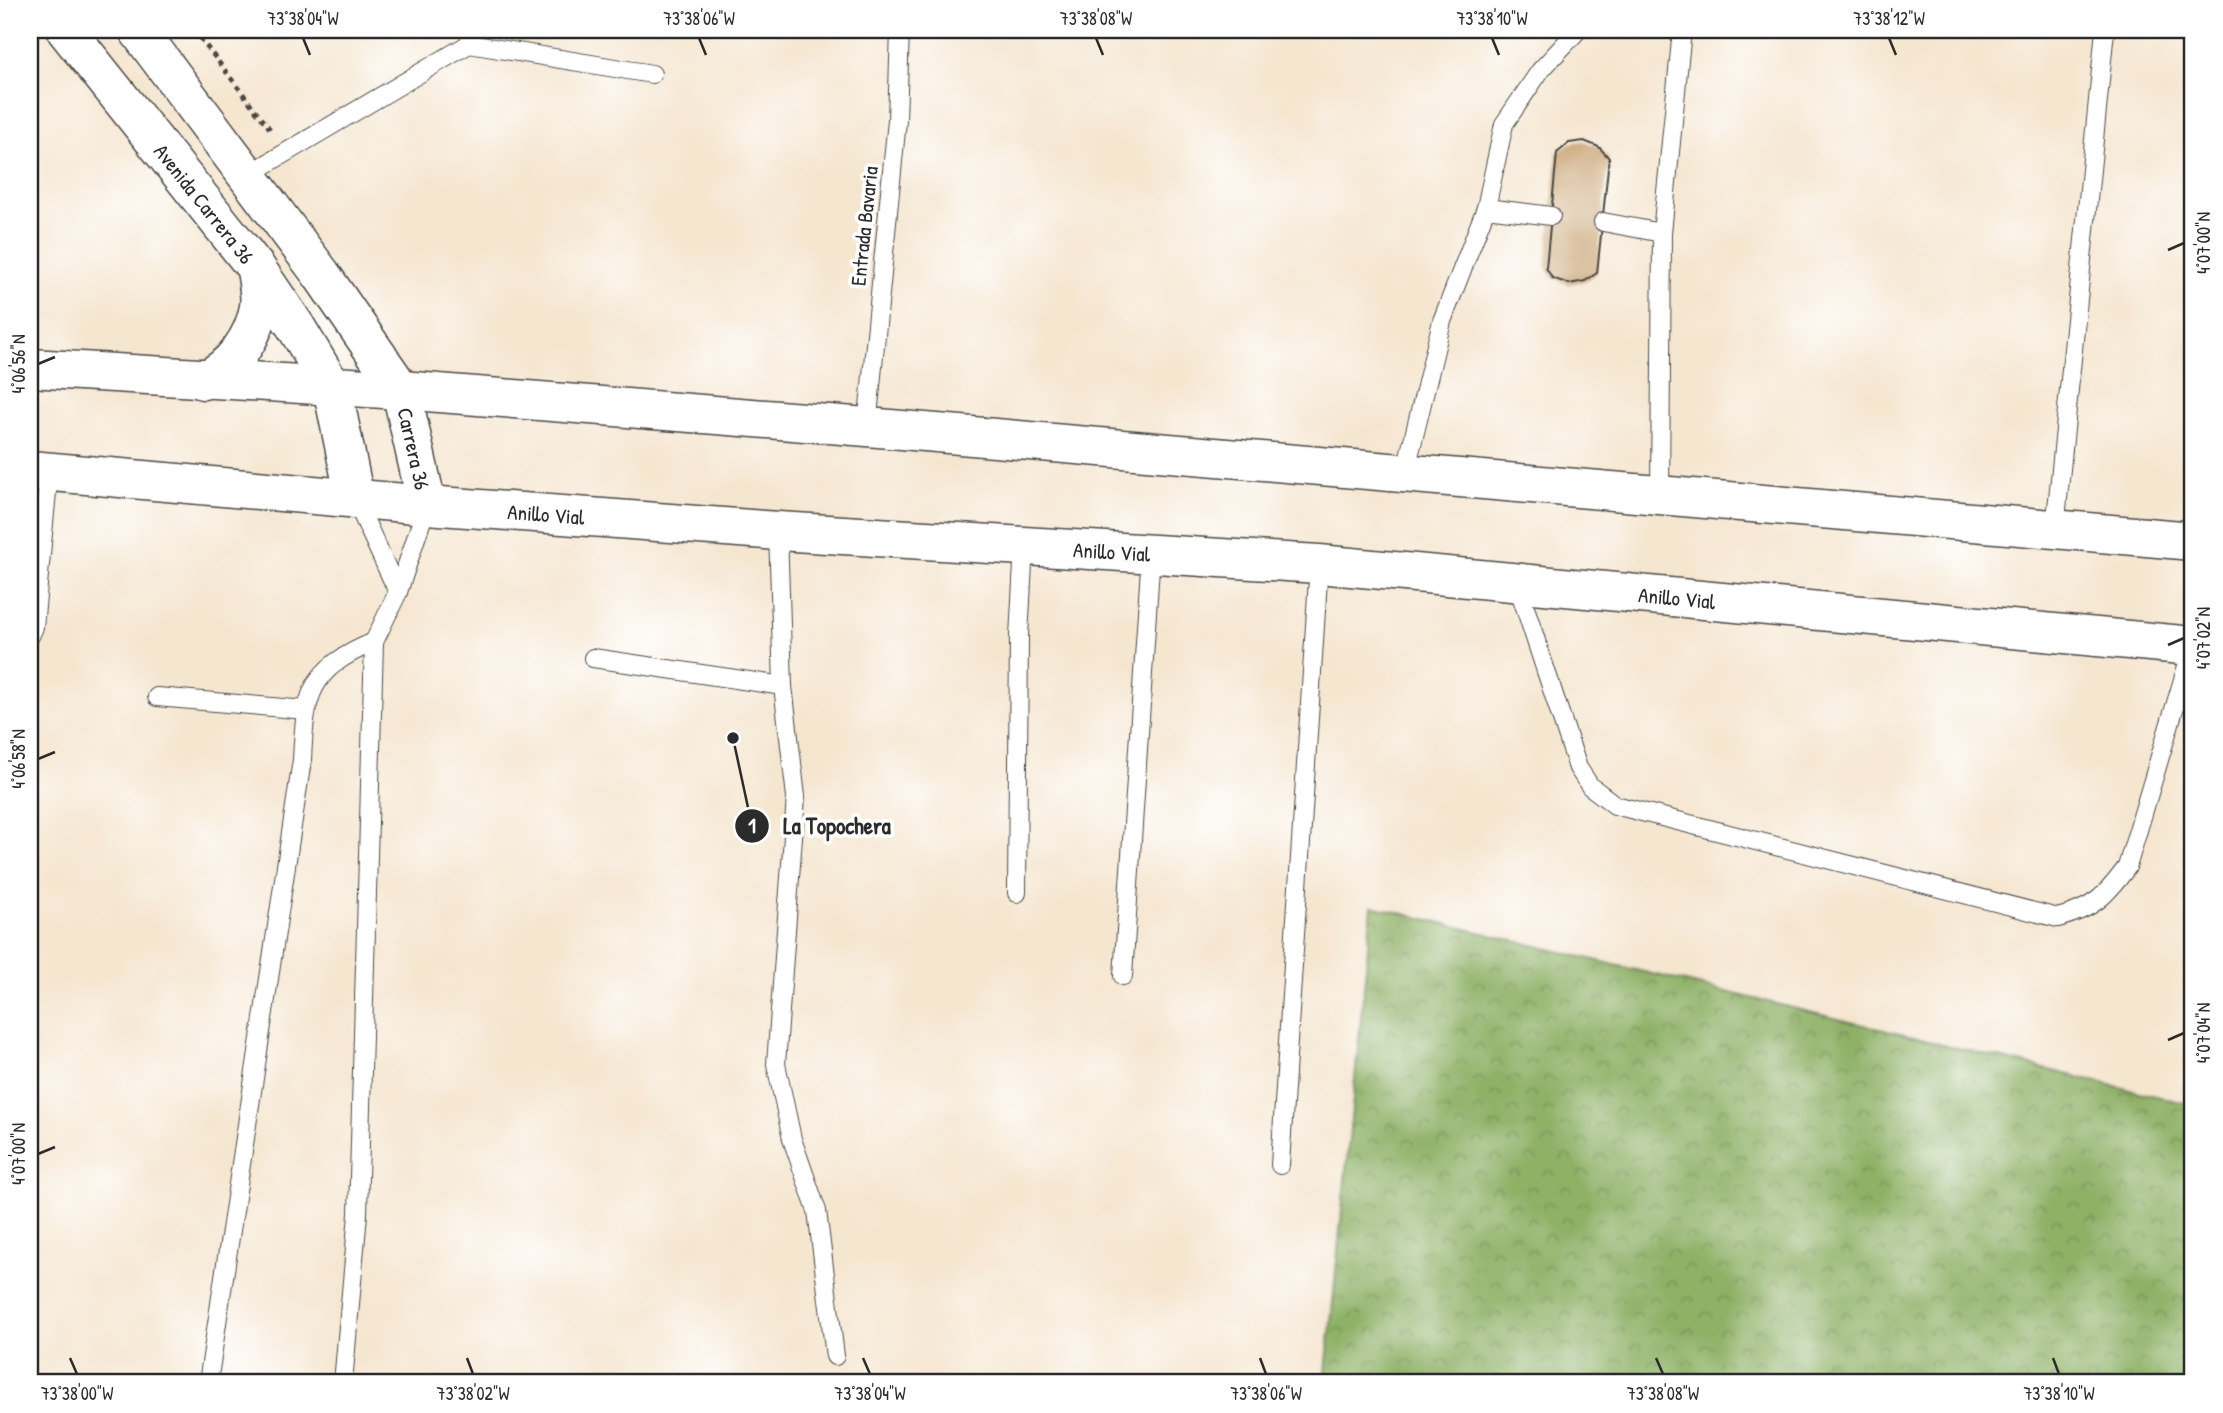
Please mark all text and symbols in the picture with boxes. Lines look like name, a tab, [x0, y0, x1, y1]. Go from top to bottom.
text: 73°38'04"W	[267, 6, 339, 31]
text: 73°38'06"W	[663, 6, 735, 31]
text: 73°38'08"W	[1060, 6, 1132, 31]
text: 73°38'10"W	[1456, 6, 1528, 31]
text: 73°38'12"W	[1853, 6, 1925, 31]
street label: Avenida Carrera 36	[148, 137, 261, 270]
street label: Entrada Bavaria	[843, 165, 885, 287]
text: 4°07'00"N	[2191, 212, 2216, 274]
text: 4°06'56"N	[6, 335, 31, 393]
street label: Carrera 36	[391, 405, 438, 492]
street label: Anillo Vial	[507, 497, 586, 531]
street label: Anillo Vial	[1072, 535, 1152, 568]
street label: Anillo Vial	[1637, 580, 1717, 616]
text: 4°07'02"N	[2191, 607, 2216, 669]
text: 4°06'58"N	[6, 729, 31, 789]
callout: La Topochera	[734, 804, 905, 848]
text: La Topochera	[783, 810, 891, 842]
text: 1	[748, 811, 756, 840]
text: 4°07'04"N	[2191, 1003, 2216, 1063]
text: 4°07'00"N	[6, 1123, 31, 1185]
text: 73°38'00"W	[41, 1381, 113, 1406]
text: 73°38'02"W	[437, 1381, 510, 1406]
text: 73°38'04"W	[834, 1381, 906, 1406]
text: 73°38'06"W	[1230, 1381, 1302, 1406]
text: 73°38'08"W	[1627, 1381, 1699, 1406]
text: 73°38'10"W	[2023, 1381, 2095, 1406]

